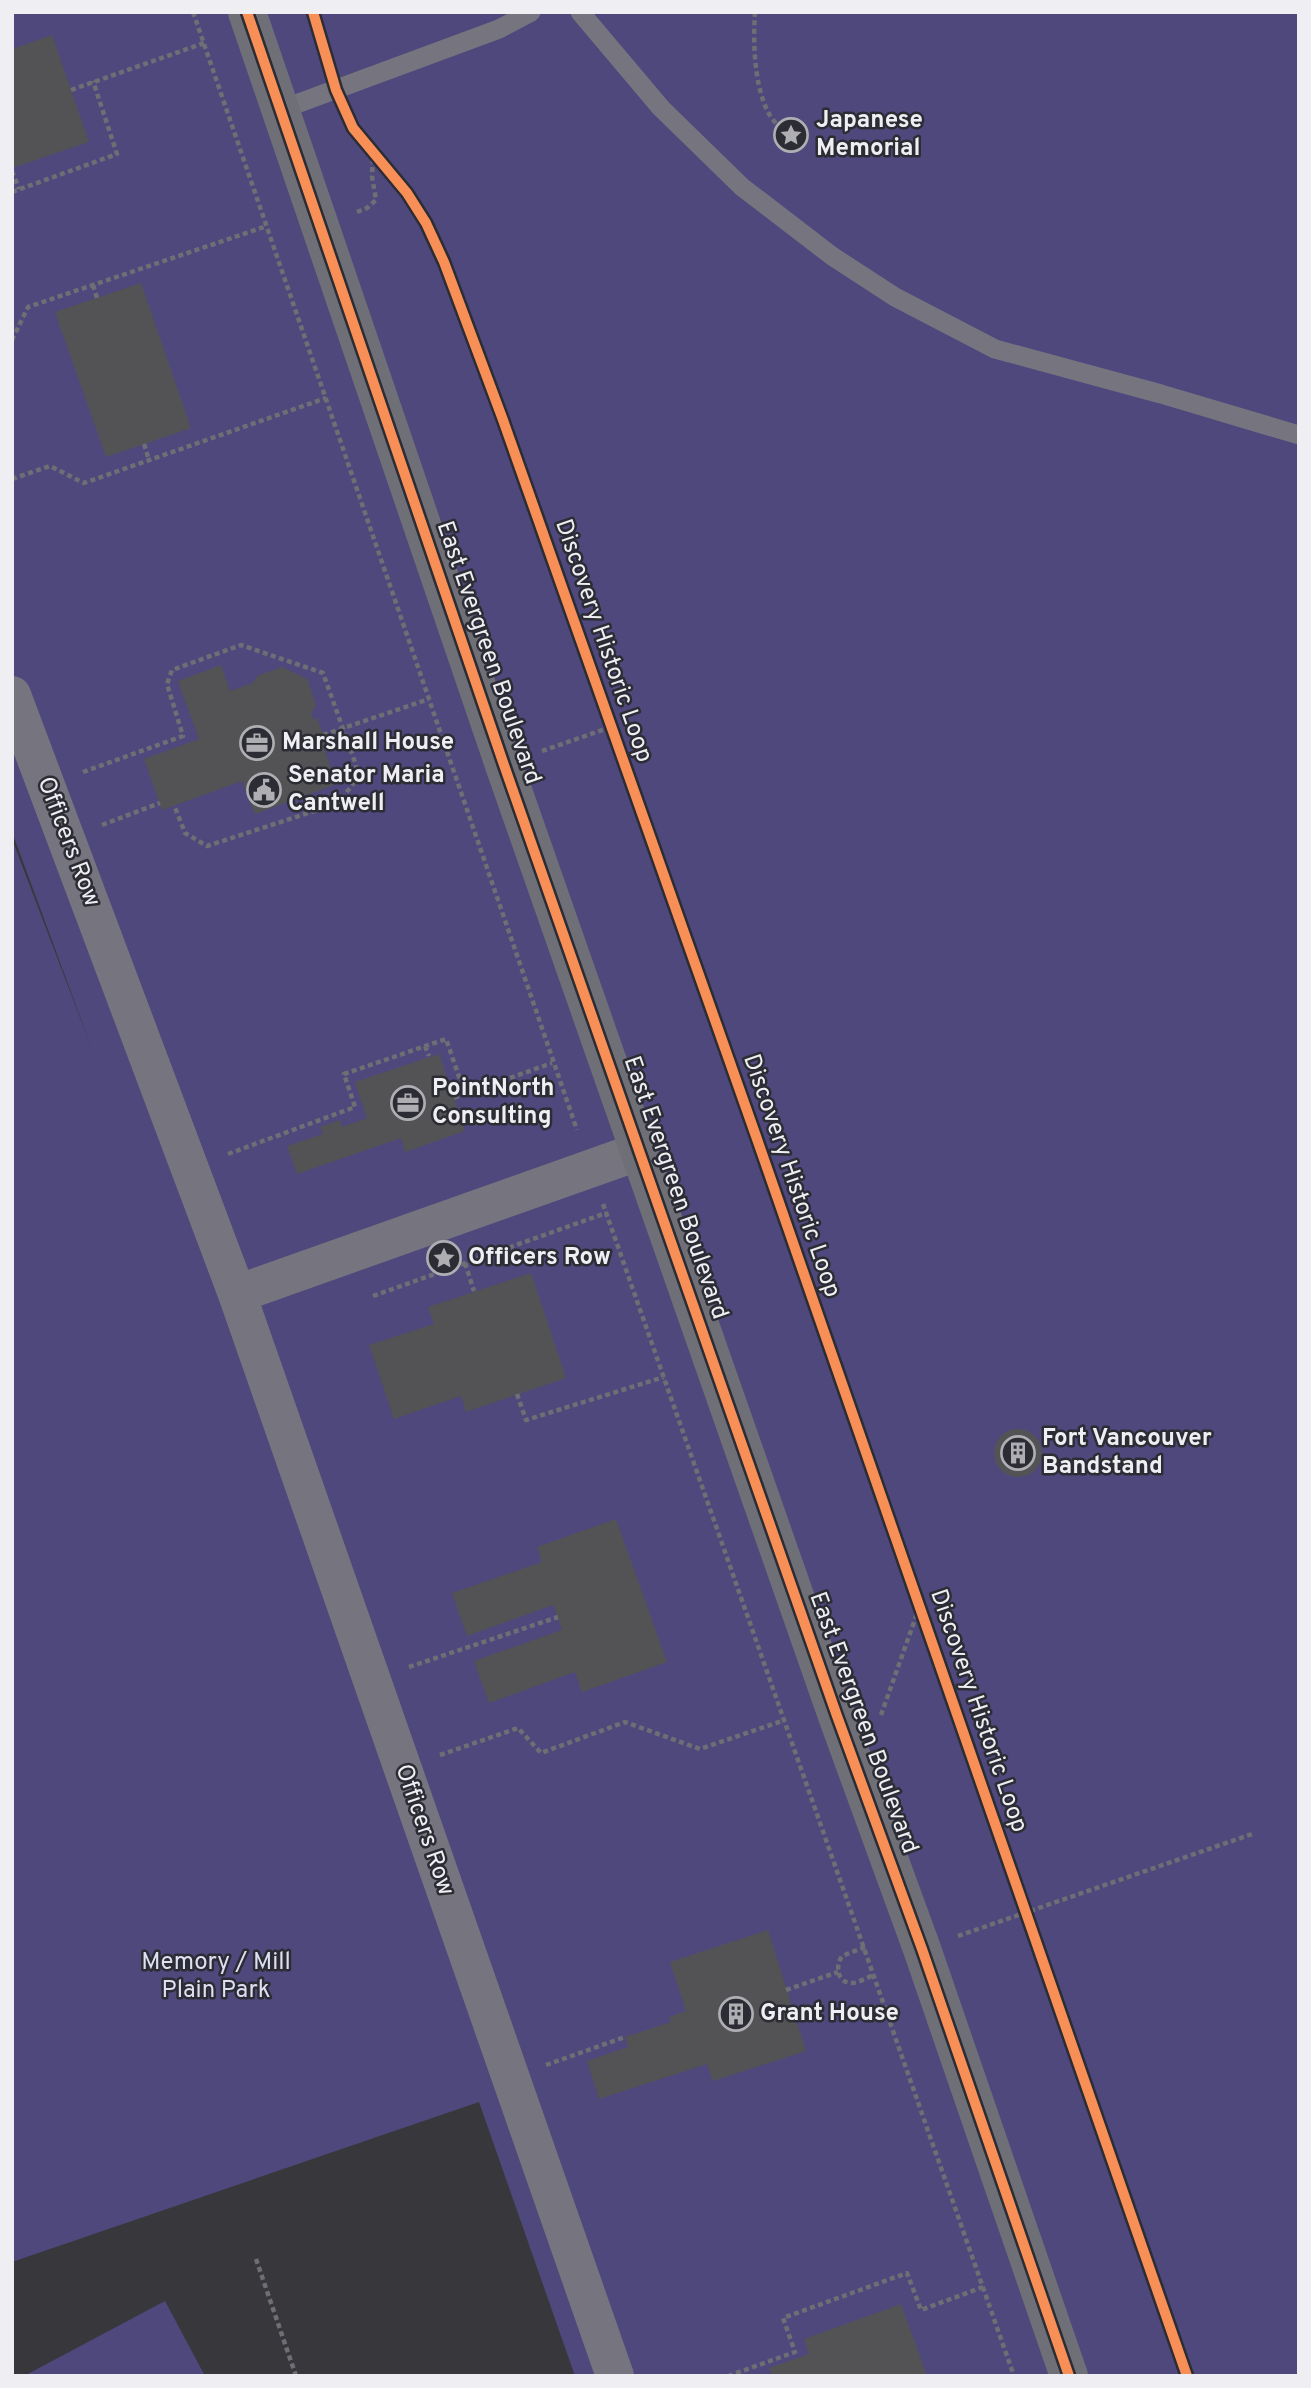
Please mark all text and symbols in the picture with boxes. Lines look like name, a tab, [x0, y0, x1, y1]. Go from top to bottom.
place label: Japanese Memorial	[816, 106, 923, 164]
place icon: Japanese Memorial	[772, 116, 810, 154]
street label: Discovery Historic Loop	[547, 515, 659, 767]
street label: East Evergreen Boulevard	[429, 517, 547, 789]
office icon: Marshall House	[238, 724, 276, 762]
place label: Marshall House	[282, 728, 454, 758]
place label: Senator Maria Cantwell	[288, 761, 445, 819]
public building icon: Senator Maria Cantwell	[245, 771, 283, 809]
street label: Officers Row	[29, 773, 107, 911]
street label: Discovery Historic Loop	[735, 1050, 847, 1302]
street label: East Evergreen Boulevard	[616, 1052, 734, 1324]
place label: PointNorth Consulting	[432, 1074, 555, 1132]
office icon: PointNorth Consulting	[389, 1084, 427, 1122]
place icon: Officers Row	[425, 1239, 463, 1277]
place label: Officers Row	[468, 1243, 611, 1273]
place label: Fort Vancouver Bandstand	[1042, 1424, 1212, 1482]
building icon: Fort Vancouver Bandstand	[999, 1434, 1037, 1472]
street label: Discovery Historic Loop	[922, 1585, 1034, 1837]
street label: East Evergreen Boulevard	[802, 1588, 924, 1858]
street label: Officers Row	[388, 1760, 460, 1900]
park label: Memory / Mill Plain Park	[141, 1948, 291, 2006]
building icon: Grant House	[717, 1995, 755, 2033]
place label: Grant House	[760, 1999, 899, 2029]

